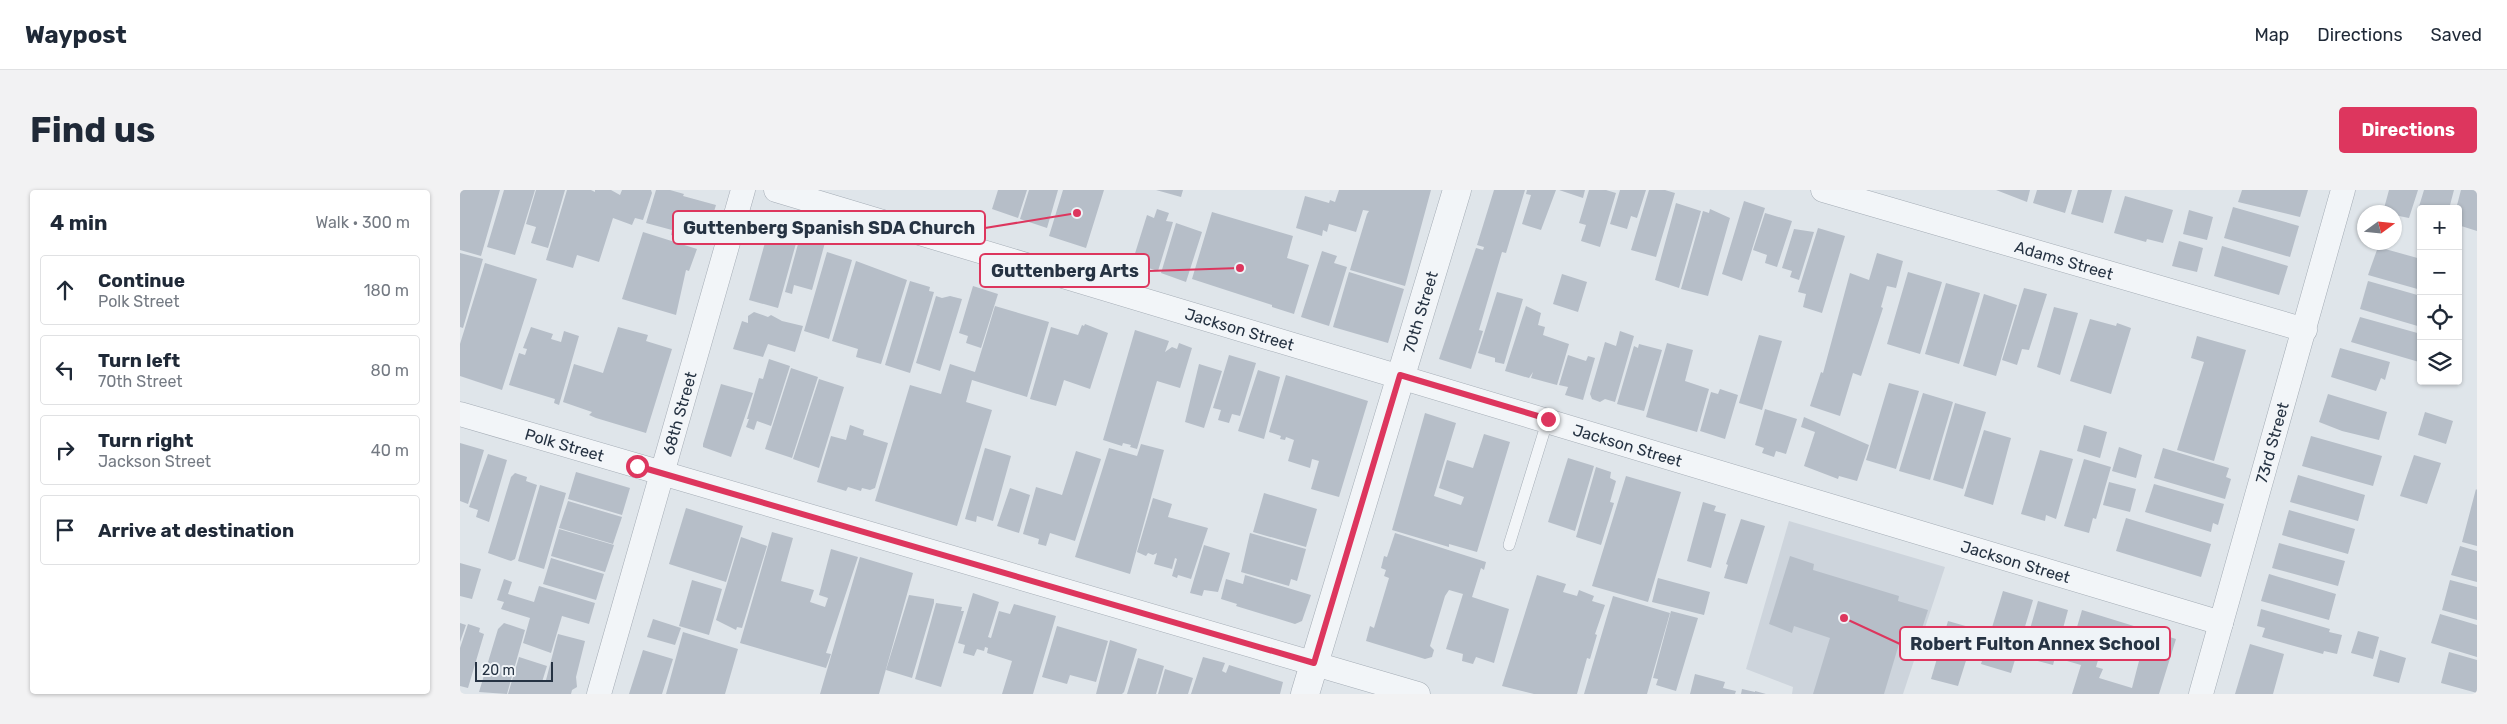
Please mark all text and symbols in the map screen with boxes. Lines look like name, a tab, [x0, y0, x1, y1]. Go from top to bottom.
text: Waypost	[25, 21, 127, 49]
text: Map	[2254, 24, 2289, 46]
text: Directions	[2317, 24, 2403, 46]
text: Saved	[2431, 24, 2482, 46]
button: Directions	[2339, 107, 2477, 153]
text: Find us	[30, 109, 155, 151]
north arrow	[2357, 205, 2402, 250]
map controls	[2417, 205, 2462, 385]
button: +	[2417, 205, 2462, 250]
text: 4 min	[50, 210, 108, 235]
callout: Guttenberg Spanish SDA Church	[673, 211, 985, 244]
text: Walk · 300 m	[316, 213, 410, 232]
text: Guttenberg Spanish SDA Church	[683, 217, 975, 239]
street label: Adams Street	[2013, 237, 2115, 283]
button: −	[2417, 250, 2462, 295]
callout: Guttenberg Arts	[980, 254, 1149, 287]
text: Guttenberg Arts	[991, 260, 1139, 282]
text: Continue	[98, 269, 185, 292]
street label: 70th Street	[1399, 269, 1442, 355]
icon: ahead	[51, 276, 79, 304]
text: 180 m	[364, 281, 409, 300]
text: Polk Street	[98, 292, 180, 311]
button: locate	[2417, 295, 2462, 340]
street label: Jackson Street	[1183, 304, 1297, 354]
button: layers	[2417, 340, 2462, 385]
text: Turn left	[98, 349, 180, 372]
icon: left	[51, 356, 79, 384]
text: 80 m	[371, 361, 409, 380]
street label: 68th Street	[658, 369, 700, 457]
text: 70th Street	[98, 372, 183, 391]
street label: 73rd Street	[2251, 400, 2292, 486]
route end	[1537, 408, 1560, 431]
street label: Jackson Street	[1571, 420, 1685, 471]
street label: Polk Street	[523, 424, 606, 465]
text: Turn right	[98, 429, 193, 452]
icon: right	[51, 436, 79, 464]
text: 40 m	[371, 441, 409, 460]
text: Jackson Street	[98, 452, 211, 471]
route start	[626, 455, 649, 478]
icon: arrive	[51, 516, 79, 544]
text: Arrive at destination	[98, 519, 294, 542]
street label: Jackson Street	[1959, 536, 2072, 587]
callout: Robert Fulton Annex School	[1900, 627, 2170, 660]
text: Robert Fulton Annex School	[1910, 633, 2160, 655]
scale bar	[475, 659, 552, 682]
text: 20 m	[482, 662, 515, 679]

